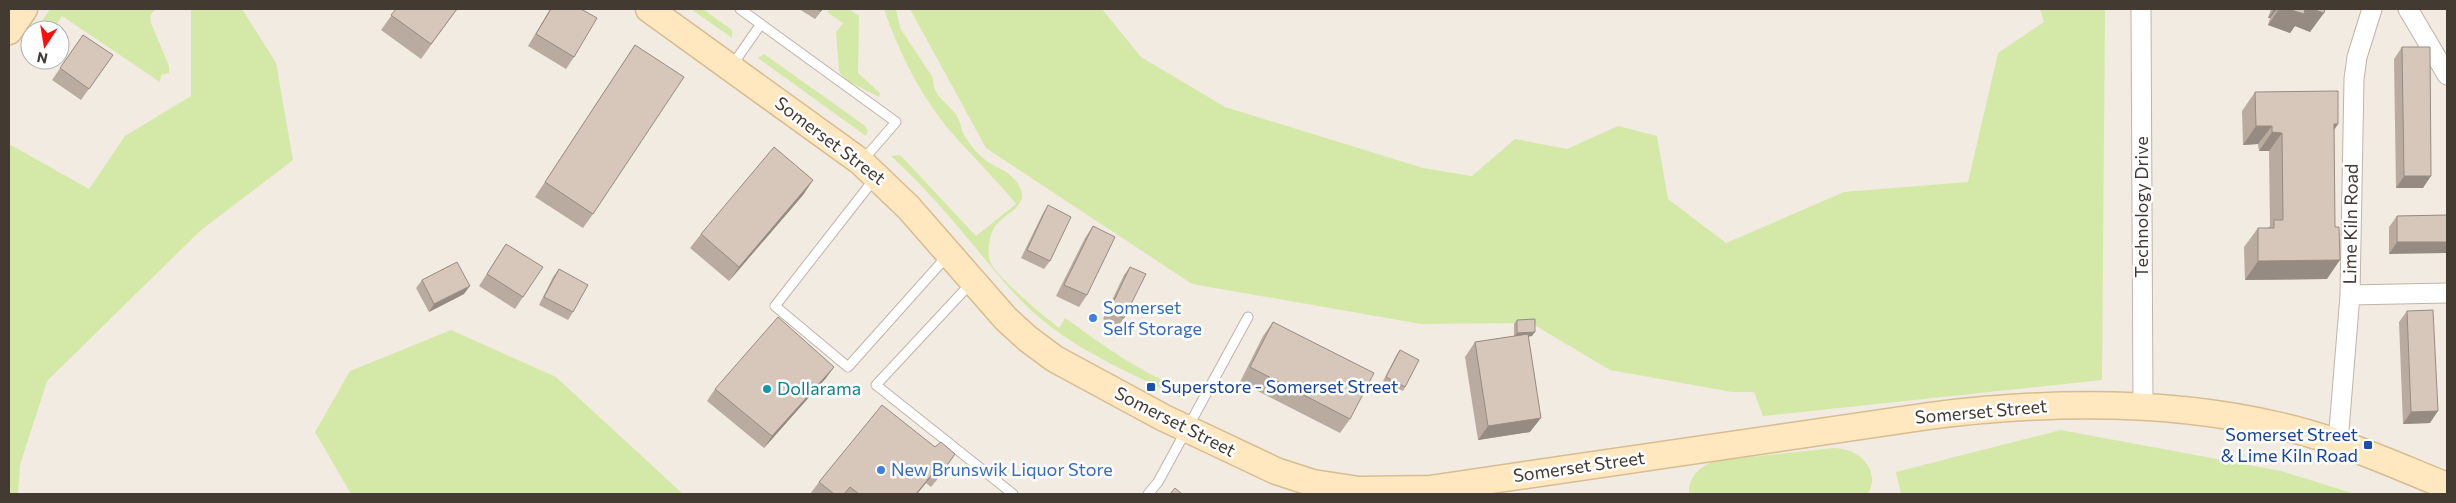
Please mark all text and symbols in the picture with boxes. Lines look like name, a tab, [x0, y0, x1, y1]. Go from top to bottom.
north arrow	[20, 20, 70, 70]
text: N	[35, 49, 49, 68]
street label: Somerset Street	[771, 91, 890, 189]
street label: Technology Drive	[2130, 136, 2152, 278]
street label: Lime Kiln Road	[2338, 163, 2362, 284]
place label: Somerset Self Storage	[1103, 296, 1202, 339]
marker: Somerset Self Storage	[1087, 312, 1099, 324]
place label: Superstore - Somerset Street	[1161, 375, 1398, 397]
place label: Dollarama	[777, 377, 861, 399]
street label: Somerset Street	[1111, 381, 1240, 461]
marker: Superstore - Somerset Street	[1145, 381, 1157, 393]
marker: Dollarama	[761, 383, 773, 395]
street label: Somerset Street	[1914, 394, 2048, 428]
place label: Somerset Street & Lime Kiln Road	[2221, 423, 2358, 466]
marker: Somerset Street & Lime Kiln Road	[2362, 439, 2374, 451]
street label: Somerset Street	[1512, 446, 1646, 486]
place label: New Brunswik Liquor Store	[891, 458, 1113, 480]
marker: New Brunswik Liquor Store	[875, 464, 887, 476]

